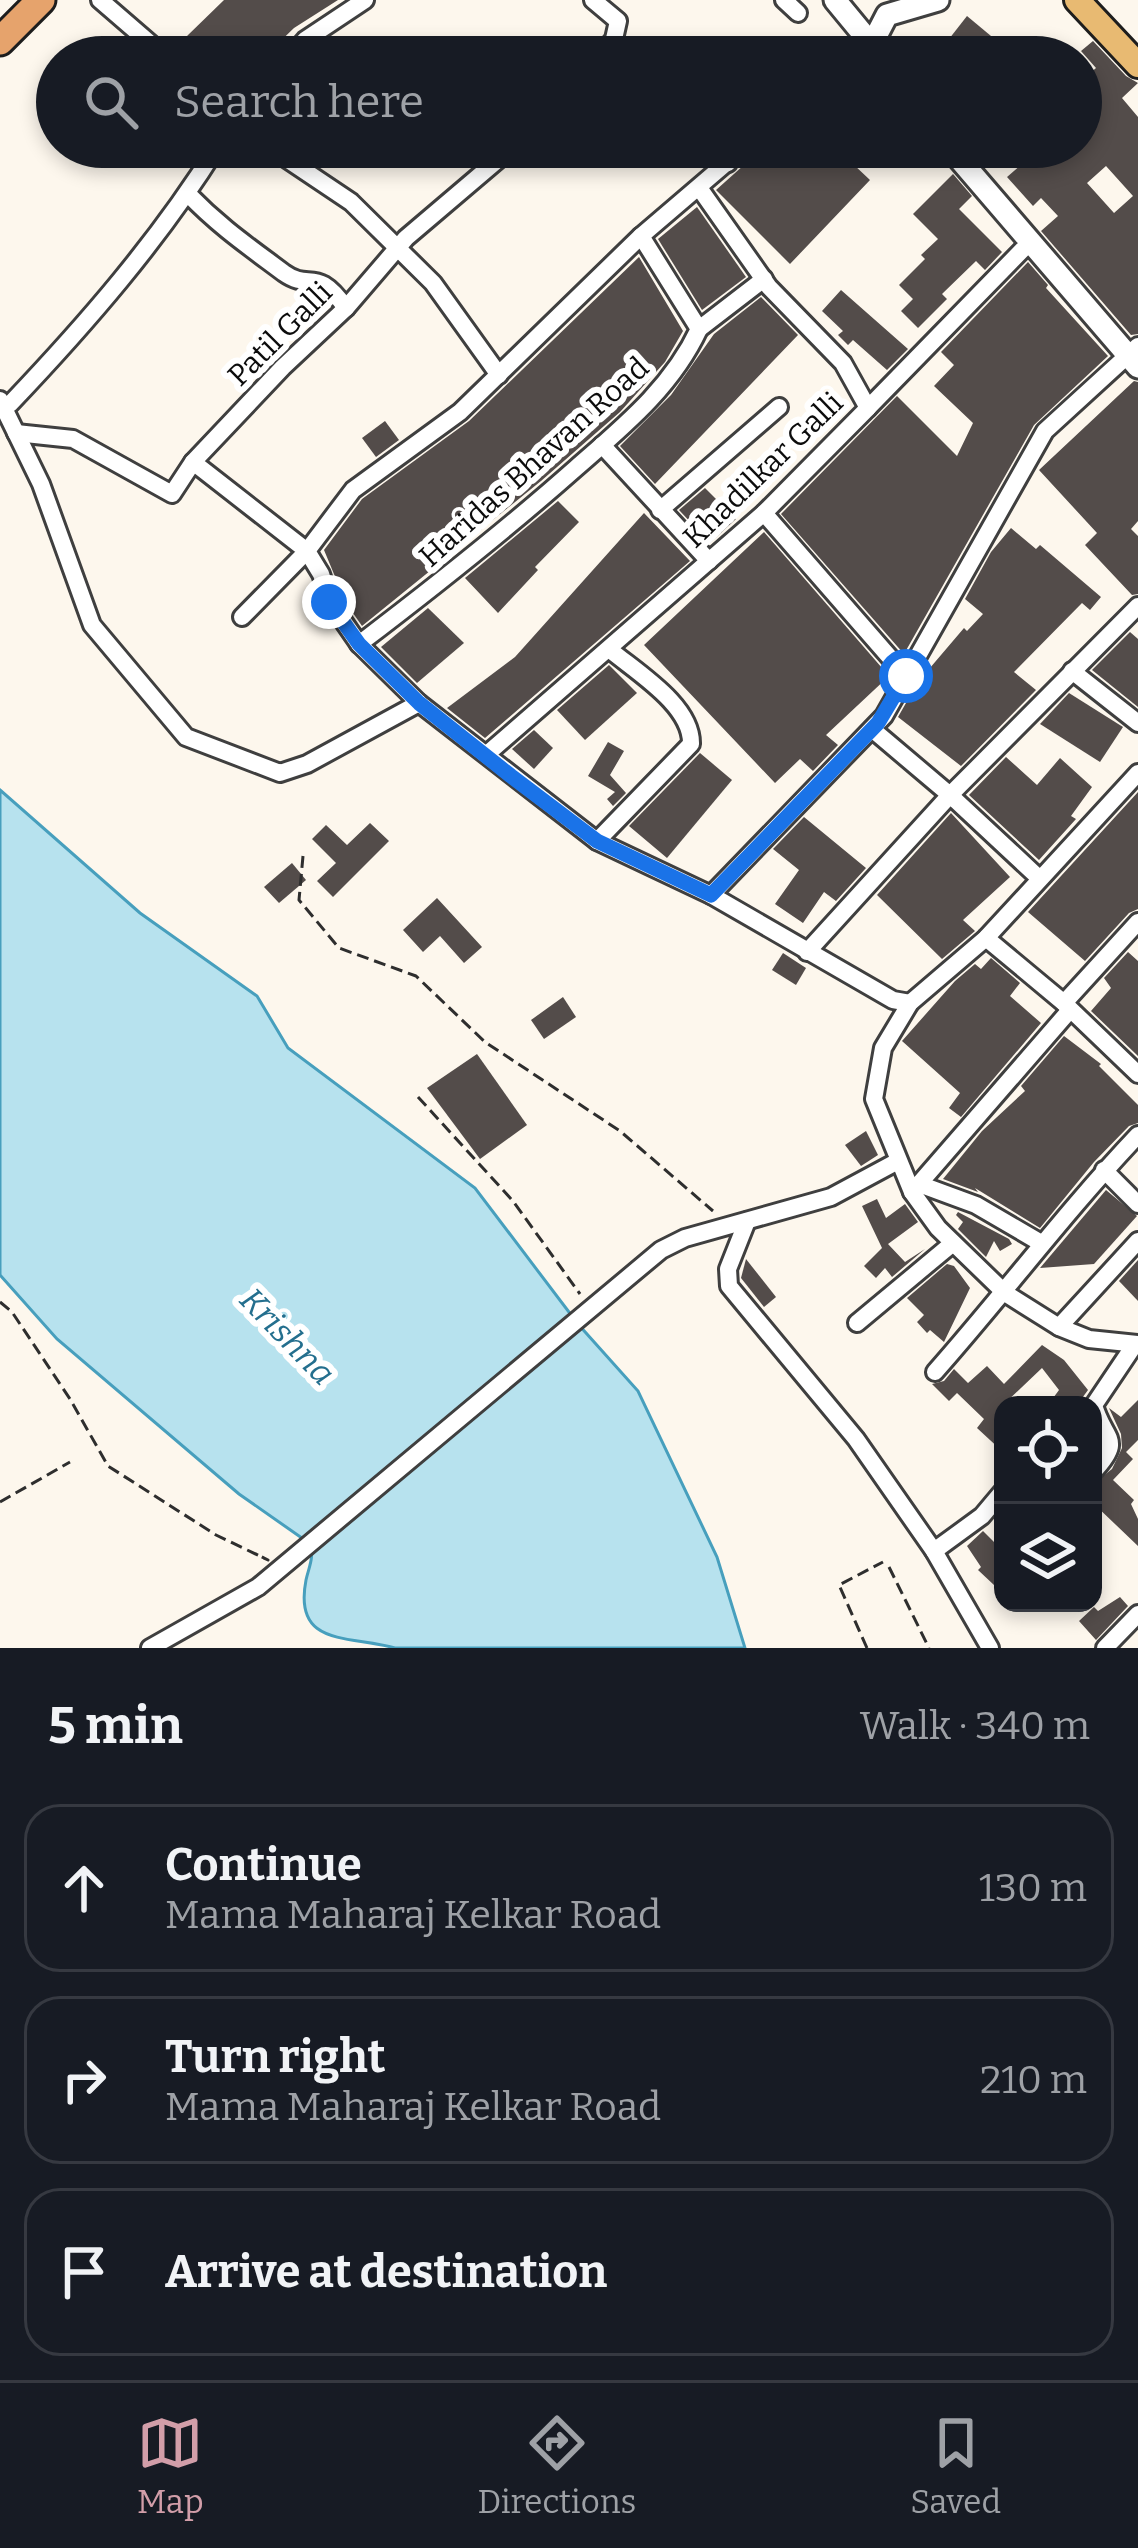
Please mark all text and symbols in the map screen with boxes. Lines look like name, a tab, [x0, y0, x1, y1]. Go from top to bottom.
search box	[36, 36, 1102, 168]
icon: search	[78, 69, 144, 135]
text: Search here	[174, 75, 424, 129]
street label: Patil Galli	[220, 274, 340, 394]
street label: Haridas Bhavan Road	[412, 349, 656, 574]
street label: Khadilkar Galli	[676, 385, 850, 555]
route end	[302, 575, 356, 629]
route start	[879, 649, 933, 703]
water label: Krishna	[231, 1280, 343, 1393]
map controls	[994, 1396, 1102, 1612]
button: locate	[994, 1396, 1102, 1504]
button: layers	[994, 1504, 1102, 1612]
text: 5 min	[48, 1695, 183, 1757]
text: Walk · 340 m	[860, 1703, 1090, 1749]
text: Continue	[165, 1838, 362, 1892]
icon: ahead	[51, 1855, 117, 1921]
text: 130 m	[979, 1865, 1087, 1911]
text: Mama Maharaj Kelkar Road	[165, 1892, 661, 1938]
text: Turn right	[165, 2030, 385, 2084]
icon: right	[51, 2047, 117, 2113]
text: 210 m	[980, 2057, 1087, 2103]
text: Mama Maharaj Kelkar Road	[165, 2084, 661, 2130]
icon: arrive	[51, 2239, 117, 2305]
text: Arrive at destination	[165, 2245, 607, 2299]
tab: Map	[137, 2410, 204, 2522]
tab: Directions	[478, 2410, 636, 2522]
tab: Saved	[910, 2410, 1001, 2522]

